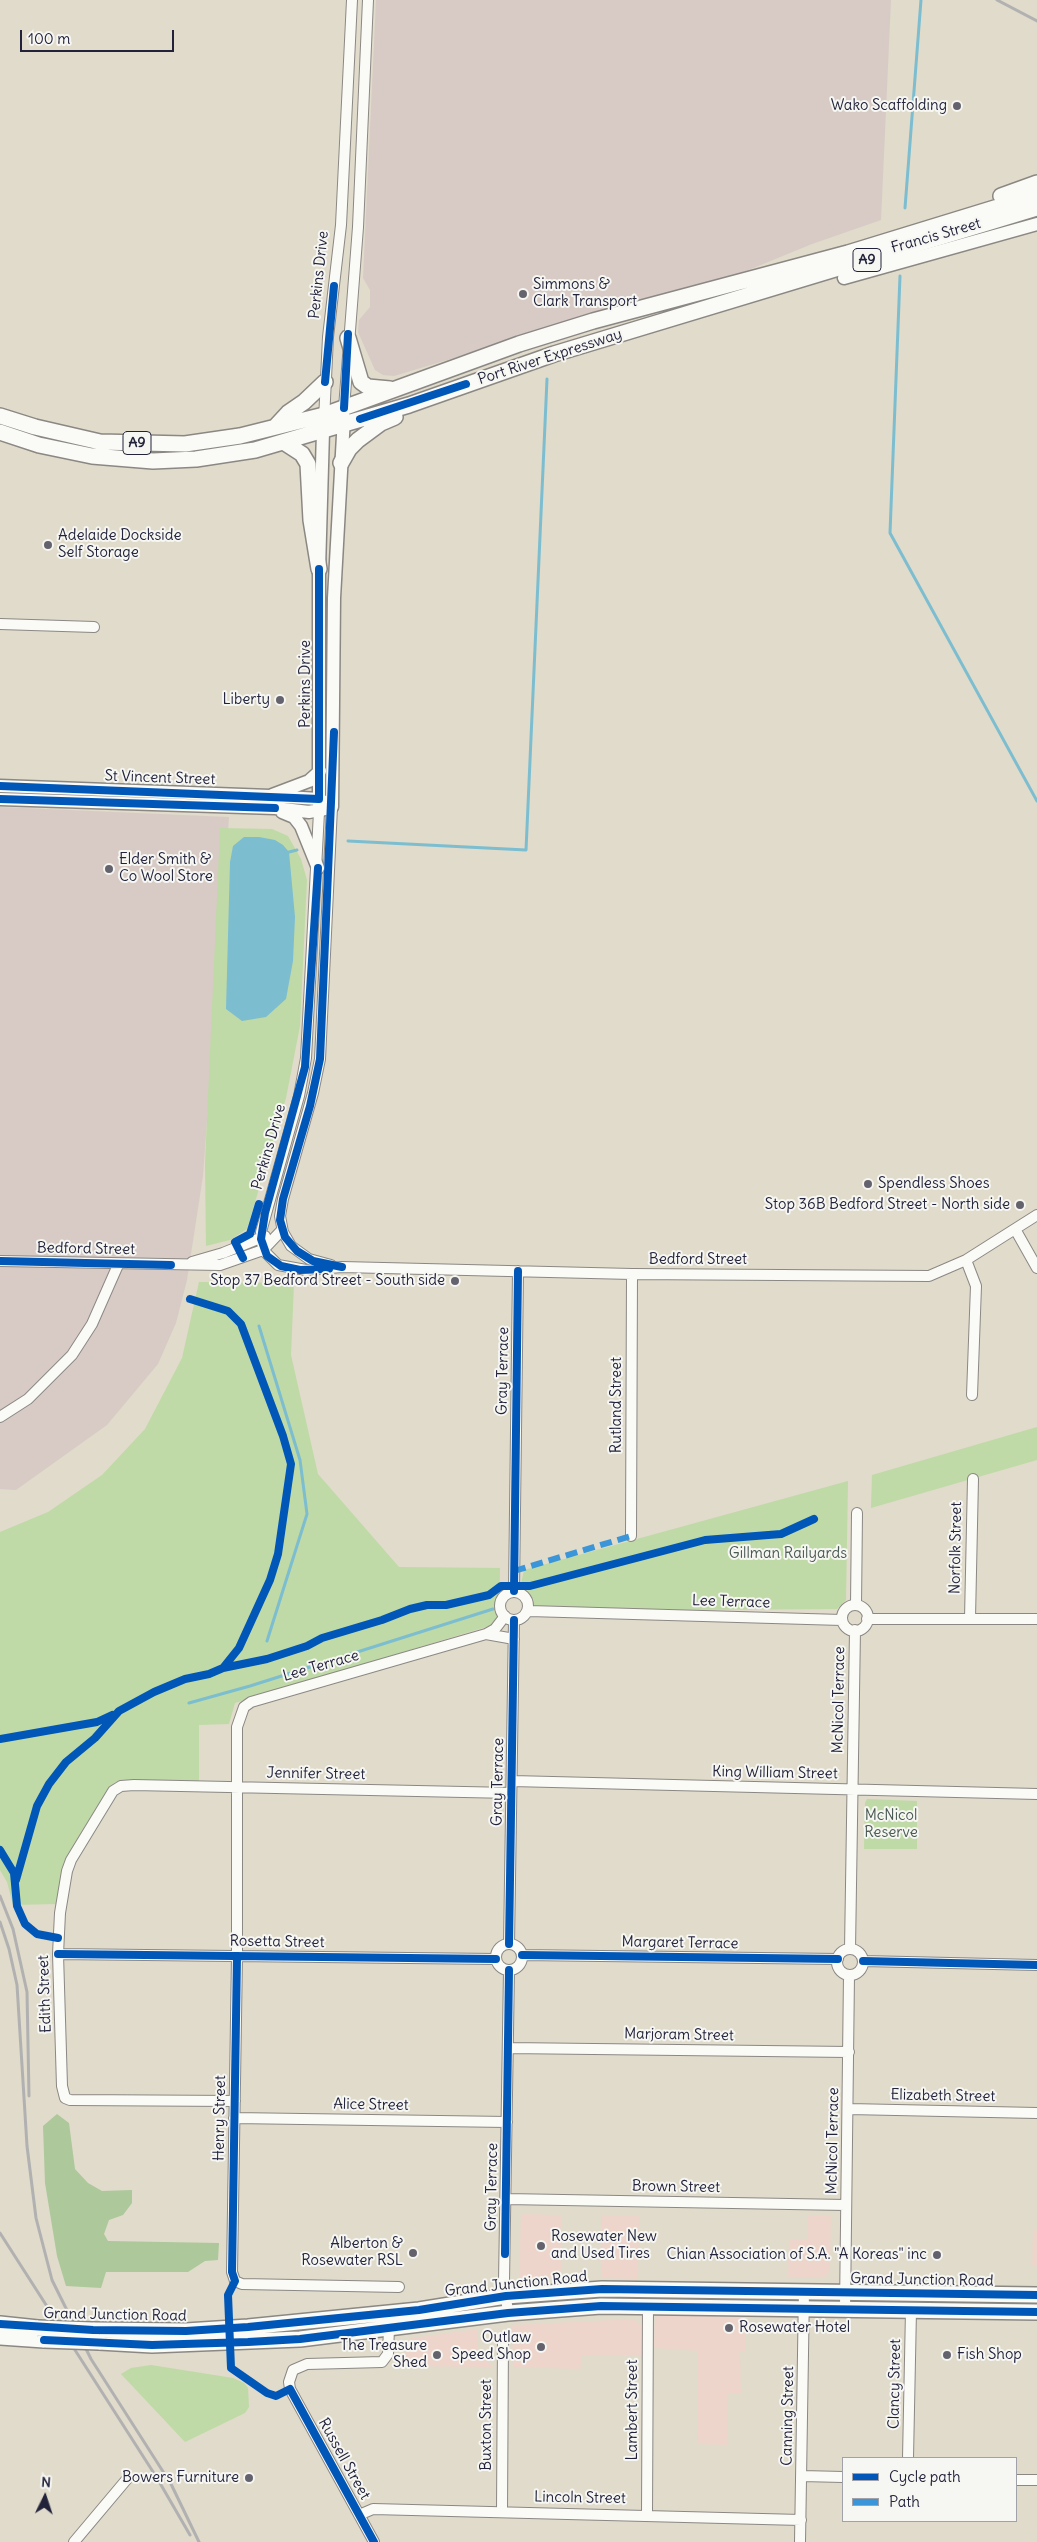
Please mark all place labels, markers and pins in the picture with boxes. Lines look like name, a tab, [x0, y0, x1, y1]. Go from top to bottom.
place label: Wako Scaffolding	[831, 97, 947, 115]
marker: Wako Scaffolding	[951, 100, 963, 112]
place label: Simmons & Clark Transport	[533, 276, 637, 311]
marker: Simmons & Clark Transport	[517, 288, 529, 300]
place label: Adelaide Dockside Self Storage	[58, 527, 182, 562]
marker: Adelaide Dockside Self Storage	[42, 539, 54, 551]
place label: Liberty	[222, 691, 270, 709]
marker: Liberty	[274, 694, 286, 706]
place label: Elder Smith & Co Wool Store	[119, 851, 213, 886]
marker: Elder Smith & Co Wool Store	[103, 863, 115, 875]
place label: Spendless Shoes	[878, 1175, 989, 1193]
marker: Spendless Shoes	[862, 1178, 874, 1190]
place label: Stop 36B Bedford Street - North side	[765, 1196, 1010, 1214]
marker: Stop 36B Bedford Street - North side	[1014, 1199, 1026, 1211]
place label: Stop 37 Bedford Street - South side	[210, 1272, 445, 1290]
marker: Stop 37 Bedford Street - South side	[449, 1275, 461, 1287]
place label: Rosewater New and Used Tires	[551, 2228, 657, 2263]
place label: Alberton & Rosewater RSL	[301, 2235, 403, 2270]
marker: Rosewater New and Used Tires	[535, 2240, 547, 2252]
place label: Chian Association of S.A. "A Koreas" inc	[667, 2246, 927, 2264]
marker: Alberton & Rosewater RSL	[407, 2247, 419, 2259]
marker: Chian Association of S.A. "A Koreas" inc	[931, 2249, 943, 2261]
place label: Rosewater Hotel	[739, 2319, 850, 2337]
marker: Rosewater Hotel	[723, 2322, 735, 2334]
place label: Outlaw Speed Shop	[452, 2329, 531, 2364]
place label: The Treasure Shed	[340, 2337, 427, 2372]
marker: Outlaw Speed Shop	[535, 2341, 547, 2353]
place label: Fish Shop	[957, 2346, 1022, 2364]
marker: The Treasure Shed	[431, 2349, 443, 2361]
marker: Fish Shop	[941, 2349, 953, 2361]
place label: Bowers Furniture	[122, 2469, 239, 2487]
marker: Bowers Furniture	[243, 2472, 255, 2484]

